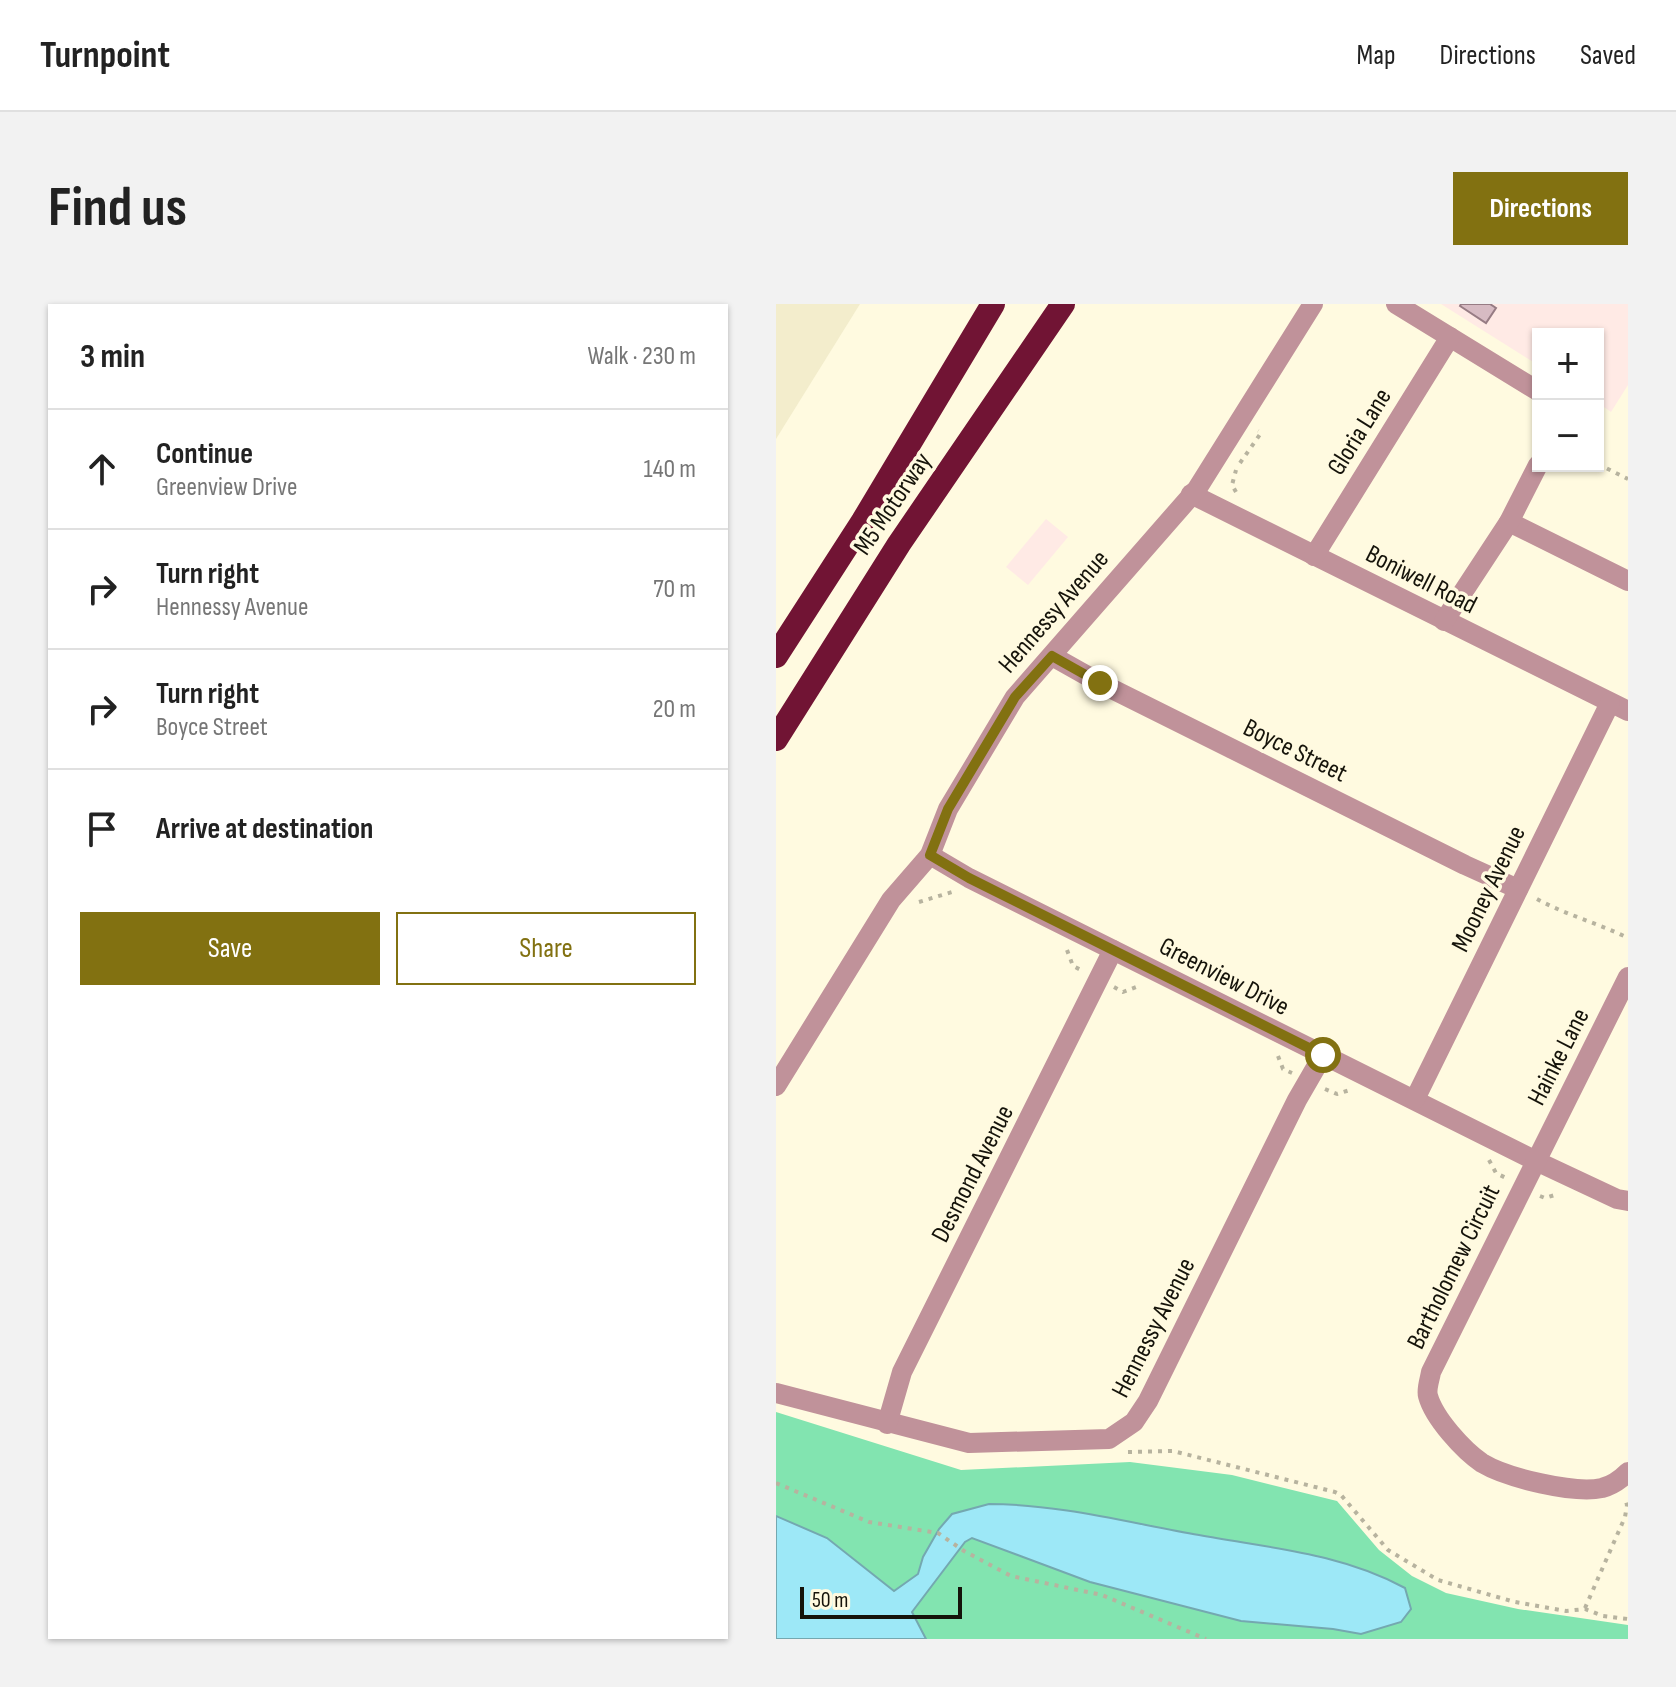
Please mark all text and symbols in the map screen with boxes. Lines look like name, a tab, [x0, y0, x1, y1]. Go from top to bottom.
text: Turnpoint	[40, 33, 170, 78]
text: Map	[1357, 39, 1396, 72]
text: Directions	[1440, 39, 1536, 72]
text: Saved	[1580, 39, 1636, 72]
button: Directions	[1453, 172, 1628, 245]
text: Find us	[48, 175, 187, 242]
map controls	[1532, 328, 1604, 472]
button: +	[1532, 328, 1604, 400]
text: 3 min	[80, 336, 145, 377]
text: Walk · 230 m	[587, 341, 696, 372]
street label: Gloria Lane	[1321, 383, 1399, 481]
button: −	[1532, 400, 1604, 472]
text: Continue	[156, 436, 253, 472]
icon: ahead	[80, 447, 124, 491]
street label: M5 Motorway	[848, 447, 938, 561]
text: 140 m	[644, 454, 696, 485]
text: Greenview Drive	[156, 472, 297, 503]
street label: Boniwell Road	[1360, 539, 1482, 621]
street label: Hennessy Avenue	[992, 544, 1116, 680]
text: Turn right	[156, 556, 259, 592]
icon: right	[80, 567, 124, 611]
text: 70 m	[653, 574, 696, 605]
text: Hennessy Avenue	[156, 592, 308, 623]
route end	[1082, 665, 1118, 701]
text: Turn right	[156, 676, 259, 712]
icon: right	[80, 687, 124, 731]
text: 20 m	[653, 694, 696, 725]
text: Boyce Street	[156, 712, 268, 743]
street label: Boyce Street	[1238, 713, 1352, 789]
icon: arrive	[80, 807, 124, 851]
text: Arrive at destination	[156, 811, 373, 847]
street label: Mooney Avenue	[1445, 821, 1533, 957]
button: Save	[80, 912, 380, 985]
button: Share	[396, 912, 696, 985]
street label: Greenview Drive	[1154, 931, 1294, 1023]
street label: Hainke Lane	[1521, 1003, 1597, 1111]
route start	[1305, 1037, 1341, 1073]
street label: Desmond Avenue	[925, 1100, 1021, 1248]
street label: Bartholomew Circuit	[1401, 1180, 1507, 1354]
street label: Hennessy Avenue	[1106, 1253, 1202, 1403]
scale bar	[800, 1583, 962, 1619]
text: 50 m	[812, 1587, 848, 1614]

